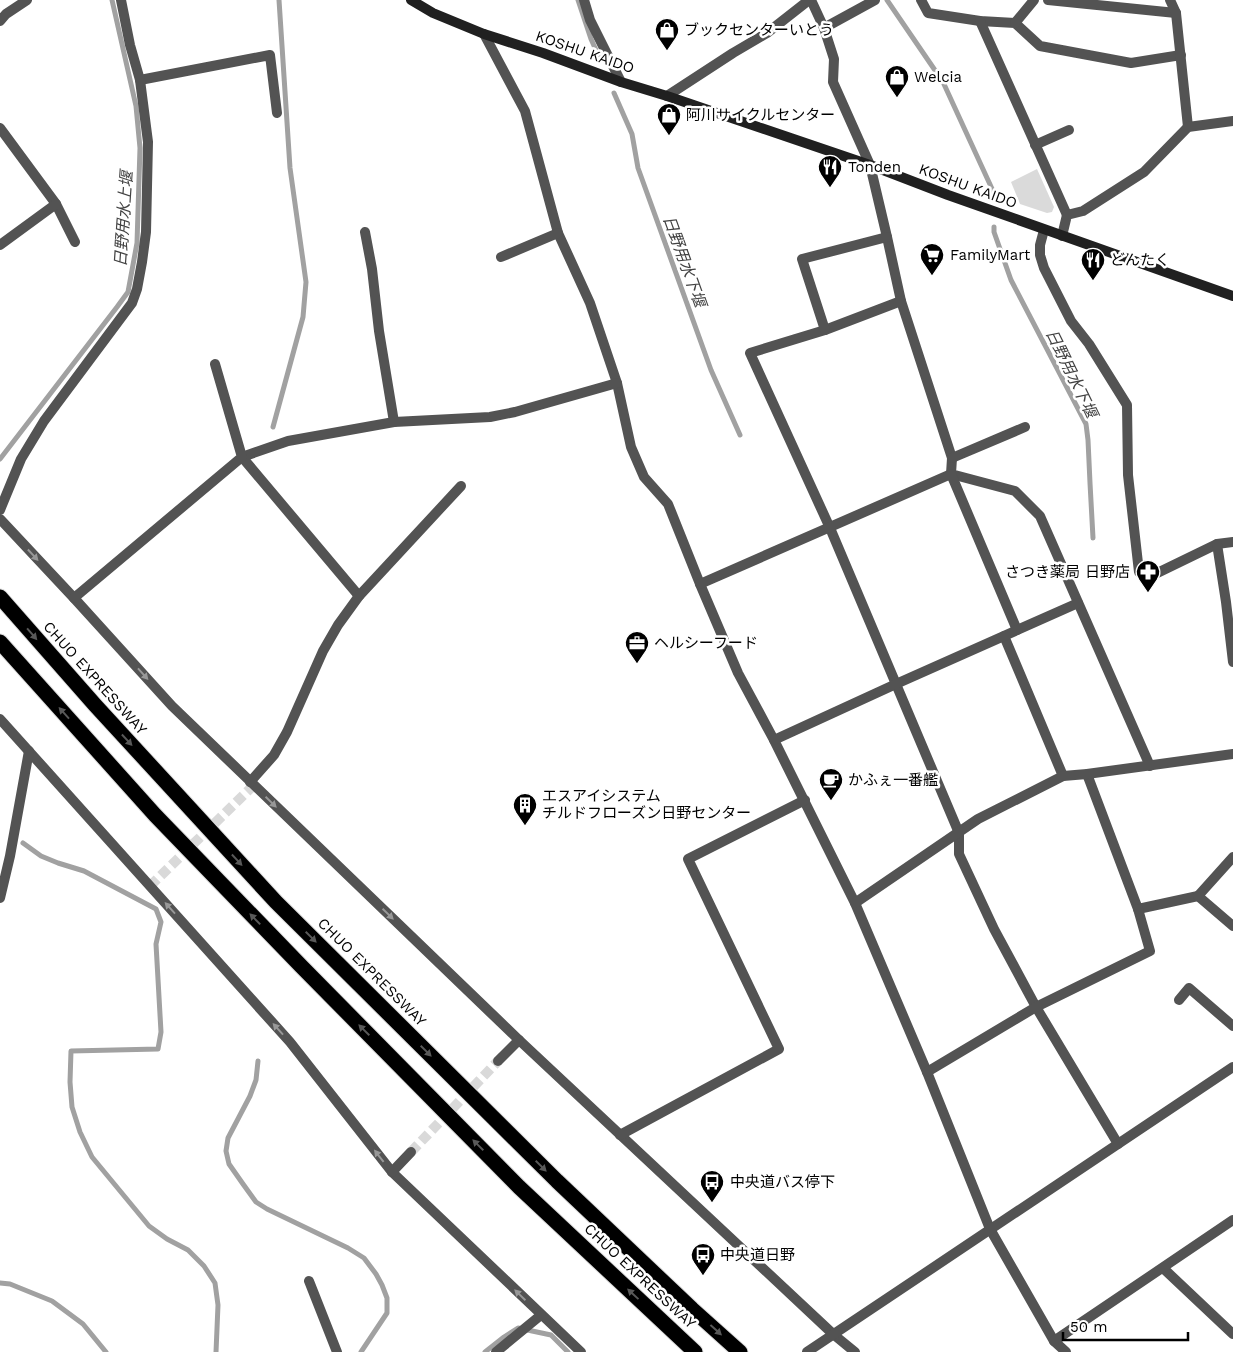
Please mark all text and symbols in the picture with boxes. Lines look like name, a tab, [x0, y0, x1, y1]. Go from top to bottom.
shop icon: ブックセンターいとう	[654, 17, 680, 51]
place label: ブックセンターいとう	[684, 21, 834, 39]
street label: KOSHU KAIDO	[533, 27, 637, 77]
shop icon: Welcia	[884, 64, 910, 98]
place label: Welcia	[914, 68, 963, 86]
shop icon: 阿川サイクルセンター	[656, 102, 682, 136]
place label: 阿川サイクルセンター	[686, 106, 835, 124]
restaurant icon: Tonden	[817, 154, 843, 188]
place label: Tonden	[848, 158, 901, 176]
street label: KOSHU KAIDO	[916, 160, 1020, 212]
water label: 日野用水上堰	[111, 168, 137, 268]
water label: 日野用水下堰	[659, 213, 711, 312]
supermarket icon: FamilyMart	[919, 242, 945, 276]
place label: FamilyMart	[950, 246, 1031, 264]
restaurant icon: どんたく	[1080, 247, 1106, 281]
place label: どんたく	[1110, 251, 1170, 269]
water label: 日野用水下堰	[1042, 326, 1102, 423]
one-way arrow	[27, 549, 39, 561]
pharmacy icon: さつき薬局 日野店	[1135, 559, 1161, 593]
place label: さつき薬局 日野店	[1005, 563, 1130, 581]
street label: CHUO EXPRESSWAY	[39, 618, 151, 739]
one-way arrow	[26, 627, 38, 639]
office icon: ヘルシーフード	[624, 630, 650, 664]
place label: ヘルシーフード	[654, 634, 758, 652]
one-way arrow	[138, 668, 149, 681]
one-way arrow	[58, 708, 70, 720]
one-way arrow	[122, 734, 133, 747]
cafe icon: かふぇ一番艦	[818, 767, 844, 801]
place label: かふぇ一番艦	[848, 771, 938, 789]
place label: エスアイシステム チルドフローズン日野センター	[542, 787, 751, 822]
building icon: エスアイシステム チルドフローズン日野センター	[512, 792, 538, 826]
one-way arrow	[264, 796, 276, 808]
one-way arrow	[232, 854, 243, 867]
one-way arrow	[164, 901, 175, 914]
one-way arrow	[382, 908, 394, 920]
one-way arrow	[249, 913, 261, 925]
street label: CHUO EXPRESSWAY	[314, 914, 430, 1030]
one-way arrow	[305, 930, 317, 942]
one-way arrow	[272, 1023, 284, 1035]
one-way arrow	[358, 1024, 370, 1036]
one-way arrow	[420, 1045, 432, 1057]
one-way arrow	[472, 1140, 484, 1152]
one-way arrow	[374, 1150, 385, 1163]
one-way arrow	[535, 1159, 547, 1171]
bus stop icon: 中央道バス停下	[699, 1169, 725, 1203]
place label: 中央道バス停下	[730, 1173, 835, 1191]
street label: CHUO EXPRESSWAY	[580, 1220, 700, 1333]
bus stop icon: 中央道日野	[690, 1242, 716, 1276]
place label: 中央道日野	[720, 1246, 795, 1264]
one-way arrow	[627, 1288, 639, 1300]
one-way arrow	[514, 1289, 526, 1301]
scale bar	[1063, 1310, 1188, 1342]
text: 50 m	[1070, 1318, 1107, 1336]
one-way arrow	[709, 1325, 722, 1336]

